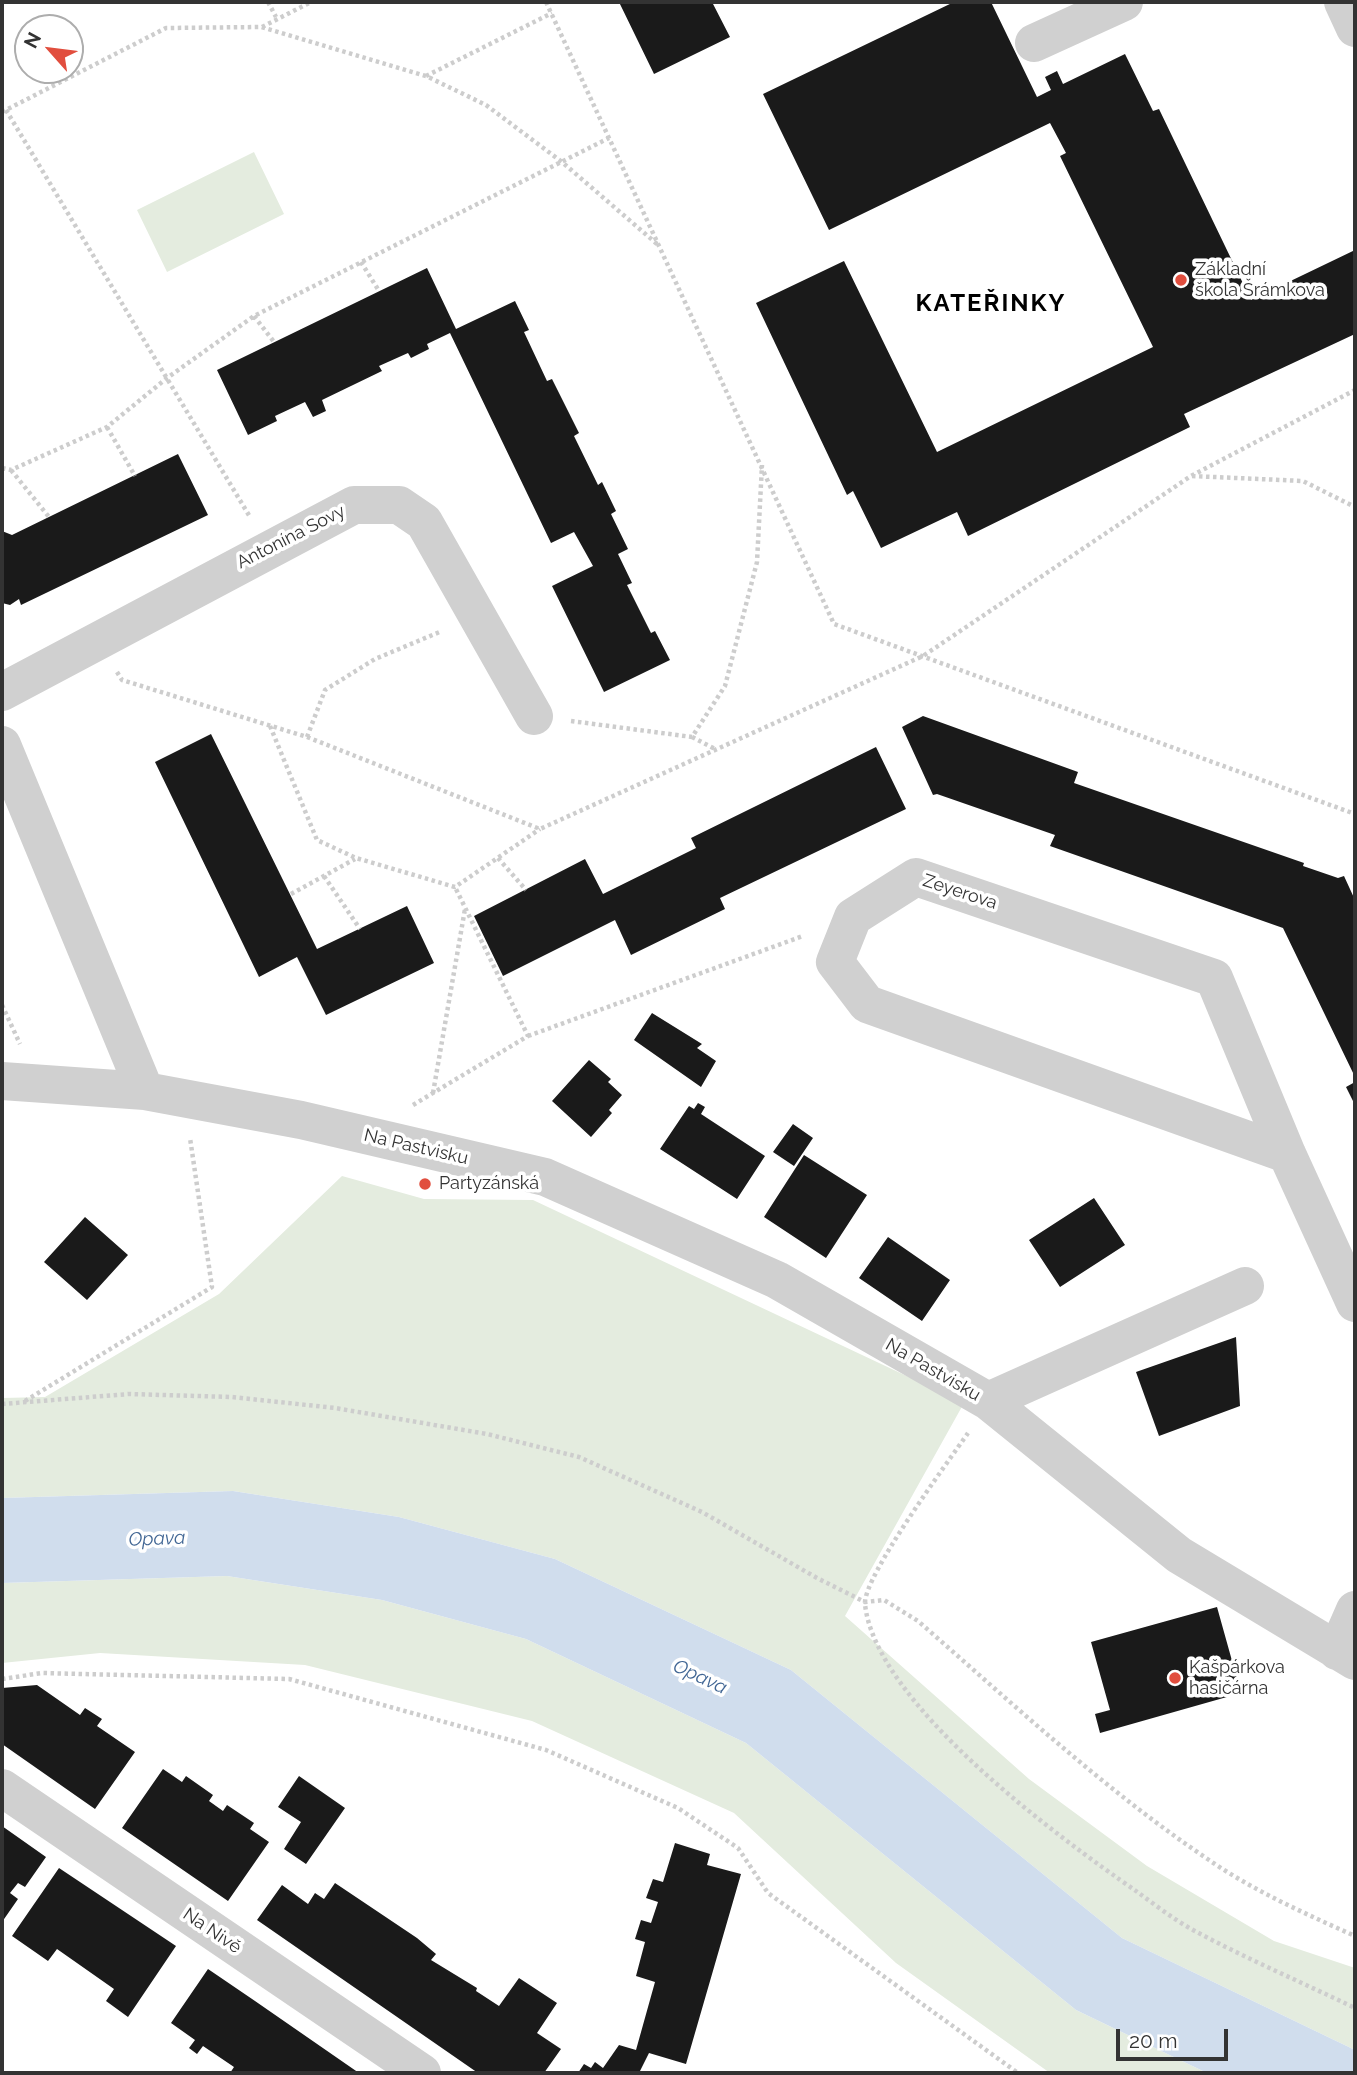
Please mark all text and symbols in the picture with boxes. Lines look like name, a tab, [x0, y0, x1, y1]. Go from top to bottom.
north arrow	[14, 14, 84, 84]
text: N	[19, 29, 45, 52]
place label: Základní škola Šrámkova	[1195, 259, 1325, 302]
marker: Základní škola Šrámkova	[1173, 272, 1189, 288]
district label: KATEŘINKY	[917, 290, 1065, 318]
street label: Antonína Sovy	[233, 500, 349, 574]
street label: Zeyerova	[920, 870, 1000, 914]
street label: Na Pastvisku	[362, 1125, 470, 1169]
place label: Partyzánská	[439, 1173, 539, 1195]
marker: Partyzánská	[417, 1176, 433, 1192]
street label: Na Pastvisku	[882, 1334, 984, 1406]
water label: Opava	[128, 1527, 186, 1551]
water label: Opava	[669, 1655, 731, 1699]
place label: Kašpárkova hasičárna	[1189, 1657, 1285, 1700]
marker: Kašpárkova hasičárna	[1167, 1670, 1183, 1686]
street label: Na Nivě	[179, 1904, 245, 1958]
scale bar	[1119, 2016, 1231, 2060]
text: 20 m	[1129, 2028, 1177, 2053]

